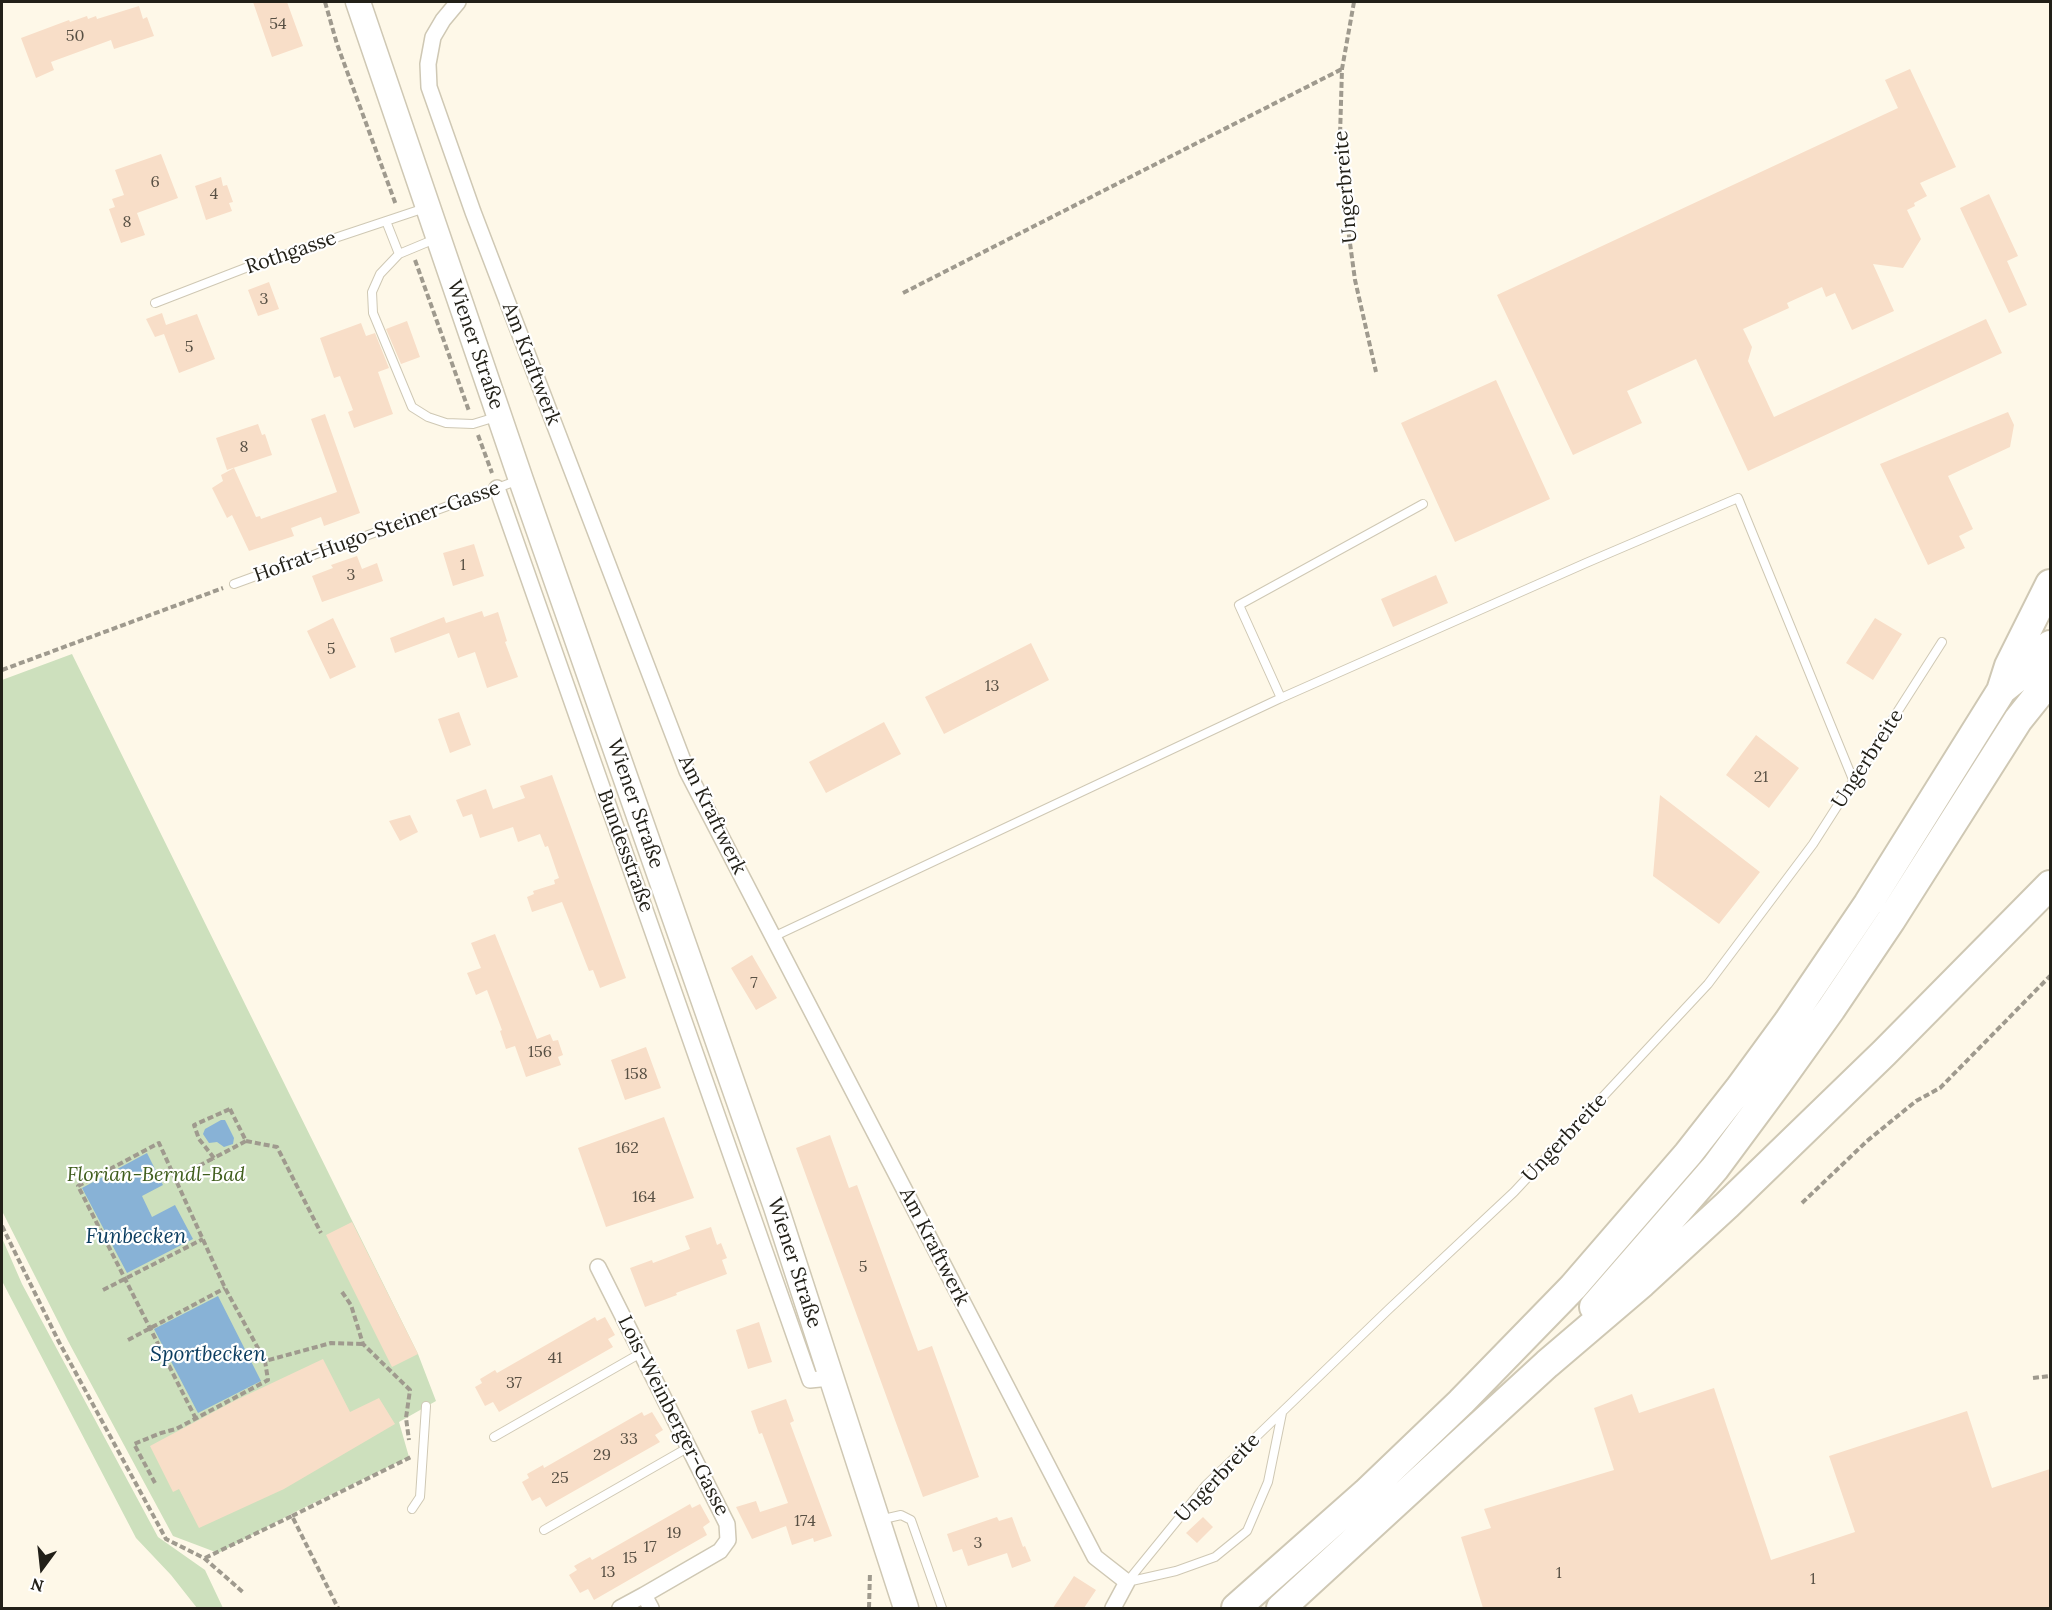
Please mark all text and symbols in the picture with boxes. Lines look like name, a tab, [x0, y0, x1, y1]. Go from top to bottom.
house number: 54	[269, 14, 287, 34]
house number: 50	[66, 26, 84, 46]
street label: Ungerbreite	[1329, 130, 1363, 244]
house number: 6	[150, 172, 160, 192]
house number: 4	[210, 184, 218, 204]
house number: 8	[123, 212, 131, 232]
street label: Rothgasse	[242, 226, 340, 280]
street label: Wiener Straße	[442, 277, 508, 413]
house number: 3	[260, 289, 268, 309]
street label: Am Kraftwerk	[497, 299, 565, 429]
house number: 5	[185, 337, 193, 357]
house number: 8	[240, 437, 248, 457]
street label: Hofrat-Hugo-Steiner-Gasse	[251, 476, 503, 588]
house number: 1	[460, 555, 466, 575]
house number: 3	[347, 565, 355, 585]
house number: 5	[327, 639, 335, 659]
house number: 13	[985, 676, 999, 696]
street label: Ungerbreite	[1827, 705, 1909, 813]
street label: Wiener Straße	[602, 736, 668, 872]
street label: Am Kraftwerk	[673, 752, 751, 878]
house number: 21	[1754, 767, 1768, 787]
street label: Bundesstraße	[592, 786, 658, 916]
house number: 7	[750, 973, 758, 993]
house number: 156	[528, 1042, 552, 1062]
house number: 158	[624, 1064, 648, 1084]
street label: Ungerbreite	[1518, 1088, 1612, 1188]
house number: 162	[615, 1138, 639, 1158]
park label: Florian-Berndl-Bad	[67, 1163, 245, 1187]
street label: Am Kraftwerk	[894, 1184, 974, 1310]
house number: 164	[632, 1187, 656, 1207]
street label: Wiener Straße	[762, 1195, 826, 1331]
water label: Funbecken	[85, 1224, 187, 1250]
house number: 5	[859, 1257, 867, 1277]
street label: Lois-Weinberger-Gasse	[612, 1312, 734, 1520]
water label: Sportbecken	[150, 1342, 266, 1368]
house number: 41	[548, 1348, 562, 1368]
house number: 37	[506, 1373, 522, 1393]
street label: Ungerbreite	[1171, 1428, 1265, 1528]
house number: 33	[620, 1429, 638, 1449]
house number: 29	[593, 1445, 611, 1465]
house number: 25	[551, 1468, 569, 1488]
house number: 174	[794, 1511, 816, 1531]
house number: 19	[666, 1523, 682, 1543]
house number: 3	[974, 1533, 982, 1553]
house number: 17	[643, 1537, 657, 1557]
north arrow	[12, 1538, 72, 1598]
house number: 15	[623, 1548, 637, 1568]
house number: 13	[601, 1562, 615, 1582]
house number: 1	[1556, 1563, 1562, 1583]
house number: 1	[1810, 1569, 1816, 1589]
text: N	[29, 1574, 46, 1597]

